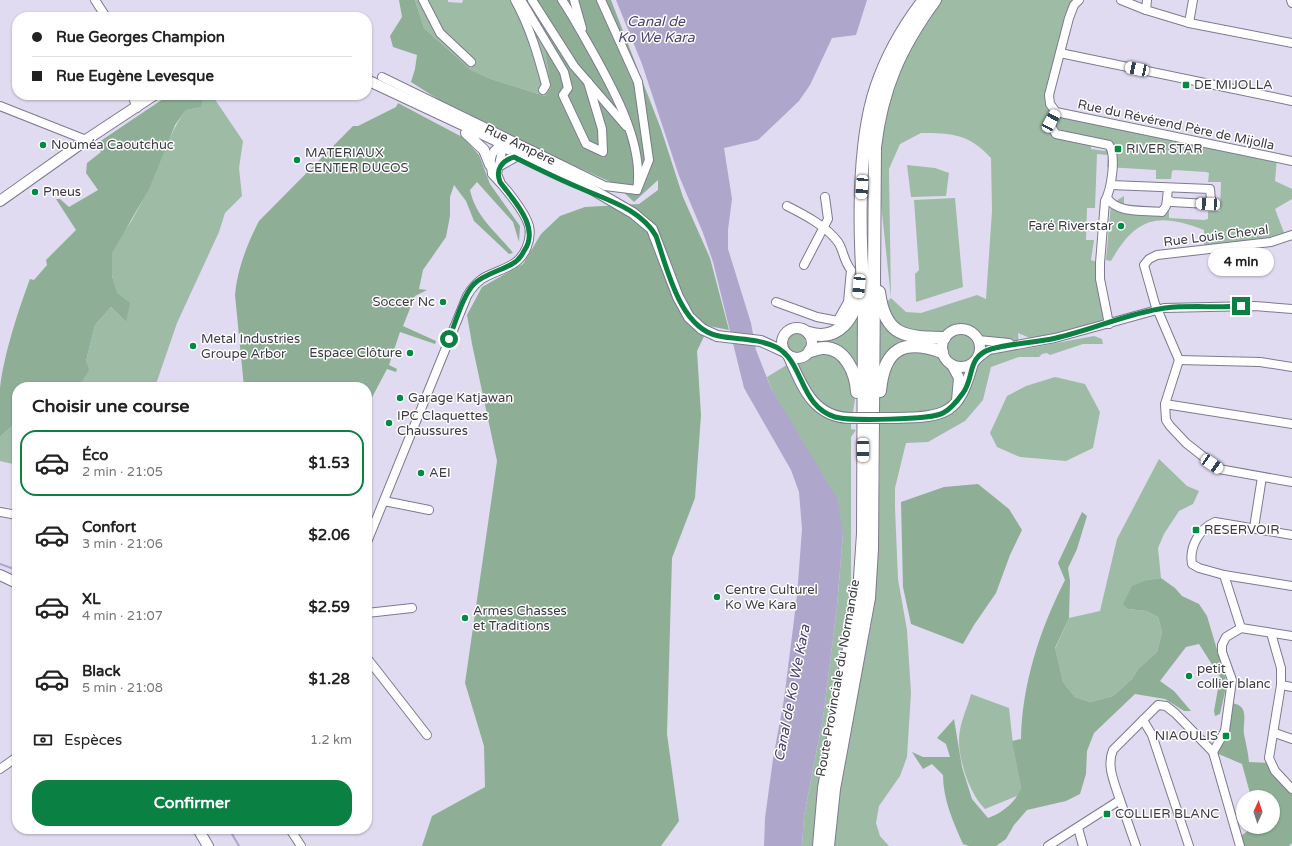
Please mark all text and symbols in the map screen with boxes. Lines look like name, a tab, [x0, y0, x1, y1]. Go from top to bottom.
water label: Canal de Ko We Kara	[617, 13, 696, 46]
text: Rue Georges Champion	[56, 28, 225, 46]
car	[1124, 61, 1150, 77]
text: Rue Eugène Levesque	[56, 67, 214, 85]
place label: DE MIJOLLA	[1194, 77, 1273, 93]
marker: DE MIJOLLA	[1181, 80, 1191, 90]
street label: Rue du Révérend Père de Mijolla	[1076, 96, 1276, 154]
car	[1040, 108, 1062, 134]
street label: Rue Ampère	[482, 121, 558, 169]
place label: Nouméa Caoutchuc	[51, 137, 174, 153]
marker: Nouméa Caoutchuc	[38, 140, 48, 150]
place label: RIVER STAR	[1126, 141, 1203, 157]
marker: RIVER STAR	[1113, 144, 1123, 154]
place label: MATERIAUX CENTER DUCOS	[305, 145, 409, 176]
marker: MATERIAUX CENTER DUCOS	[292, 155, 302, 165]
car	[855, 175, 869, 199]
place label: Pneus	[43, 184, 81, 200]
marker: Pneus	[30, 187, 40, 197]
car	[1196, 197, 1220, 211]
place label: Faré Riverstar	[1028, 218, 1113, 234]
marker: Faré Riverstar	[1116, 221, 1126, 231]
street label: Rue Louis Cheval	[1163, 222, 1269, 250]
callout: 4 min	[1208, 248, 1274, 276]
text: 4 min	[1224, 254, 1258, 270]
car	[852, 274, 866, 298]
place label: Soccer Nc	[372, 294, 435, 310]
marker: Soccer Nc	[438, 297, 448, 307]
route end	[1232, 297, 1250, 315]
route start	[440, 330, 458, 348]
place label: Metal Industries Groupe Arbor	[201, 331, 300, 362]
marker: Metal Industries Groupe Arbor	[188, 341, 198, 351]
place label: Espace Clôture	[309, 345, 402, 361]
marker: Espace Clôture	[405, 348, 415, 358]
place label: Garage Katjawan	[408, 390, 513, 406]
marker: Garage Katjawan	[395, 393, 405, 403]
text: Choisir une course	[32, 395, 190, 417]
place label: IPC Claquettes Chaussures	[397, 408, 488, 439]
marker: IPC Claquettes Chaussures	[384, 418, 394, 428]
car	[857, 438, 869, 462]
icon: car	[34, 445, 70, 481]
text: Éco	[82, 446, 108, 464]
car	[1199, 452, 1225, 476]
text: $1.53	[309, 454, 350, 472]
text: 2 min · 21:05	[82, 464, 163, 480]
place label: AEI	[429, 465, 451, 481]
marker: AEI	[416, 468, 426, 478]
icon: car	[34, 517, 70, 553]
text: Confort	[82, 518, 136, 536]
place label: RESERVOIR	[1204, 522, 1279, 538]
marker: RESERVOIR	[1191, 525, 1201, 535]
text: $2.06	[309, 526, 350, 544]
text: 3 min · 21:06	[82, 536, 163, 552]
street label: Route Provinciale du Normandie	[813, 578, 863, 778]
place label: Centre Culturel Ko We Kara	[725, 582, 818, 613]
icon: car	[34, 589, 70, 625]
text: XL	[82, 590, 101, 608]
marker: Centre Culturel Ko We Kara	[712, 592, 722, 602]
text: $2.59	[309, 598, 350, 616]
place label: Armes Chasses et Traditions	[473, 603, 567, 634]
text: 4 min · 21:07	[82, 608, 163, 624]
marker: Armes Chasses et Traditions	[460, 613, 470, 623]
water label: Canal de Ko We Kara	[770, 622, 814, 763]
icon: car	[34, 661, 70, 697]
place label: petit collier blanc	[1197, 661, 1271, 692]
text: Black	[82, 662, 121, 680]
text: $1.28	[309, 670, 350, 688]
marker: petit collier blanc	[1184, 671, 1194, 681]
text: 5 min · 21:08	[82, 680, 163, 696]
place label: NIAOULIS	[1155, 728, 1218, 744]
icon: cash	[32, 729, 54, 751]
text: Espèces	[64, 731, 122, 749]
marker: NIAOULIS	[1221, 731, 1231, 741]
text: 1.2 km	[310, 732, 352, 748]
button: Confirmer	[32, 780, 352, 826]
north arrow	[1236, 790, 1280, 834]
map controls	[1236, 790, 1280, 834]
place label: COLLIER BLANC	[1115, 806, 1219, 822]
marker: COLLIER BLANC	[1102, 809, 1112, 819]

